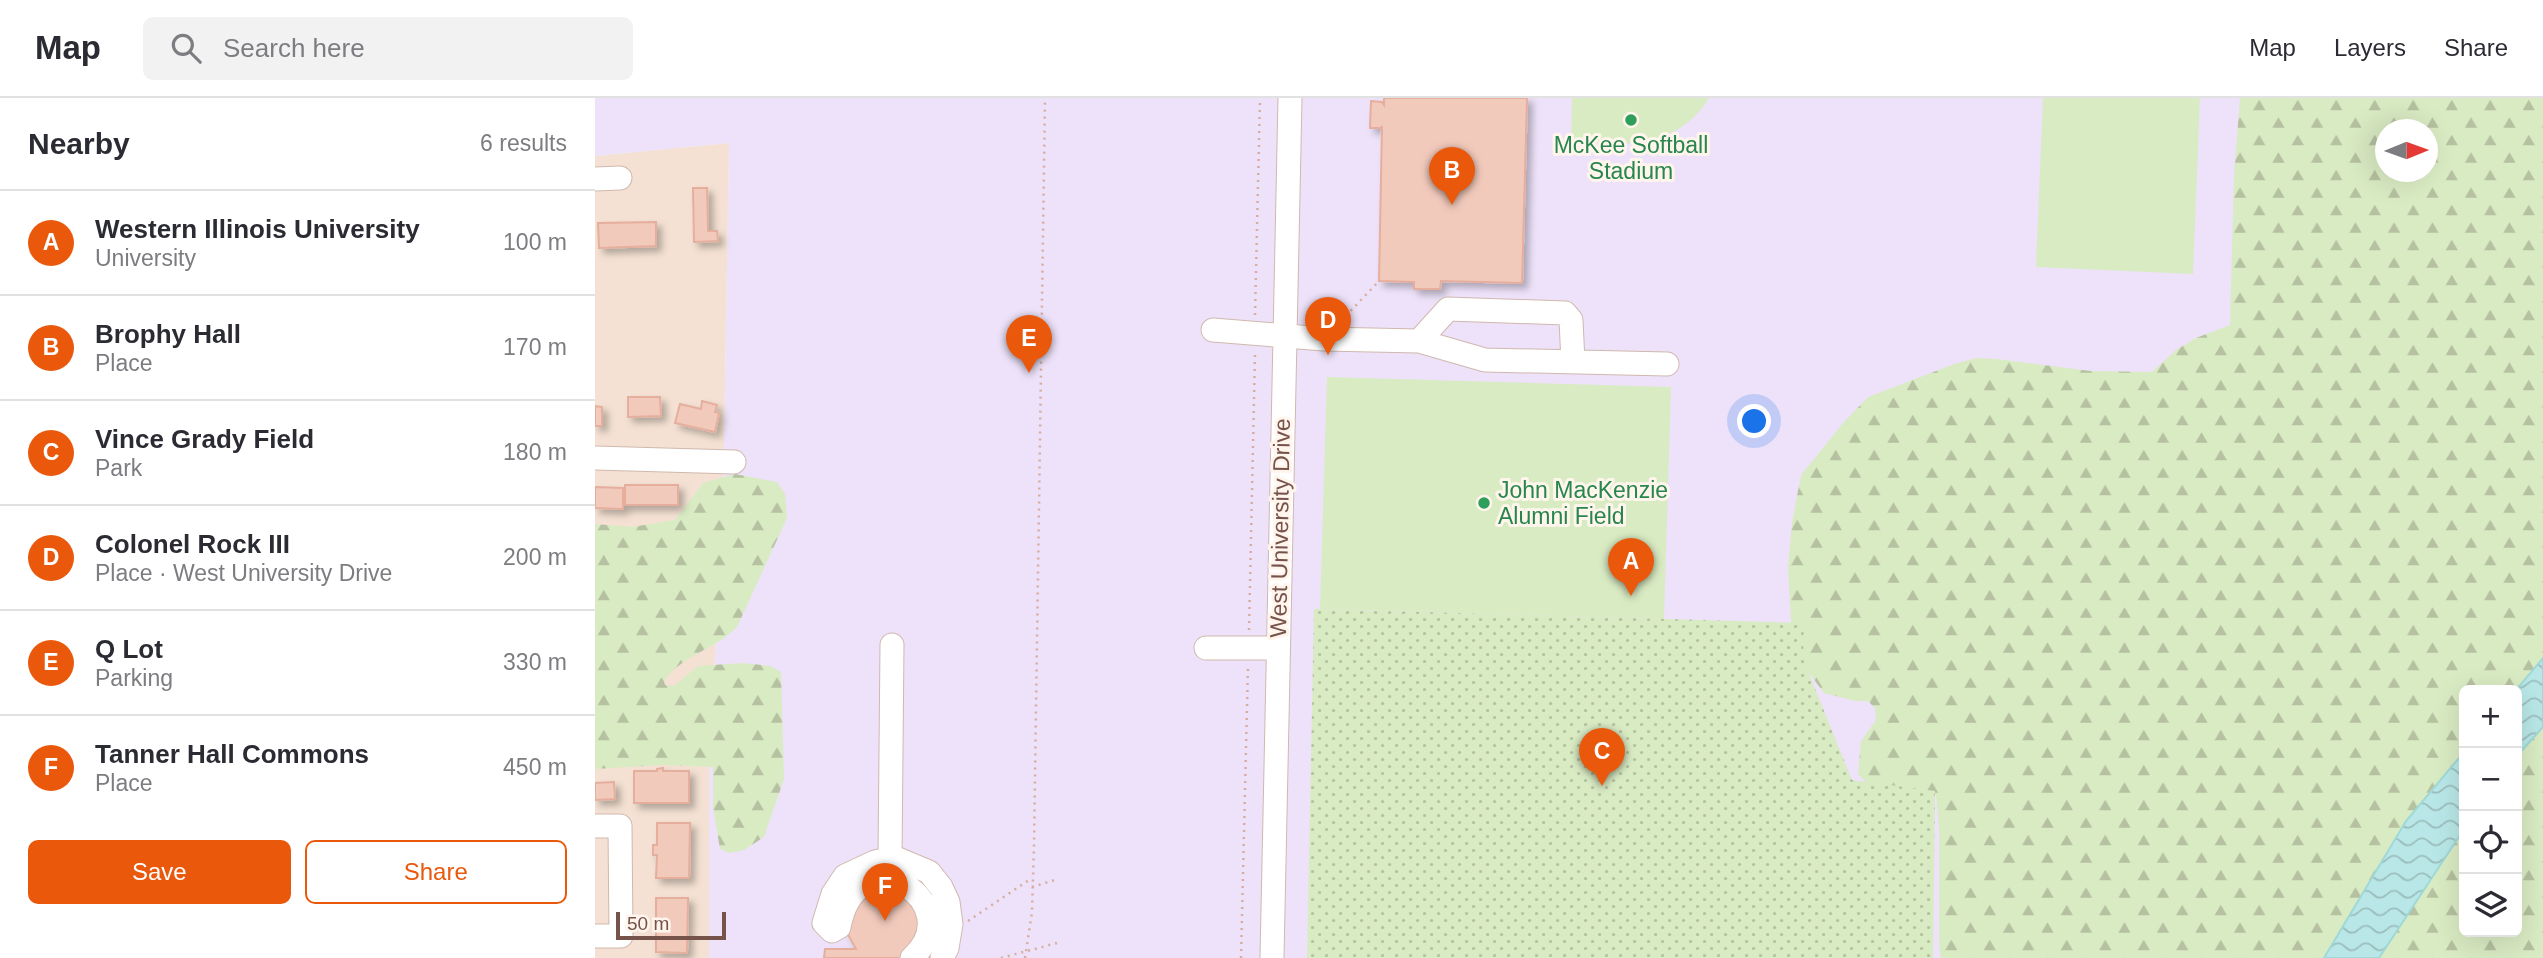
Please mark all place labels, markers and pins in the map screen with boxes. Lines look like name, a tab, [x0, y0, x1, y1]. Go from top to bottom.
marker: McKee Softball Stadium	[1623, 112, 1639, 128]
place label: McKee Softball Stadium	[1554, 132, 1708, 184]
pin: B	[1429, 147, 1475, 205]
pin: D	[1305, 297, 1351, 355]
pin: E	[1006, 315, 1052, 373]
place label: John MacKenzie Alumni Field	[1498, 477, 1668, 529]
marker: John MacKenzie Alumni Field	[1476, 495, 1492, 511]
pin: A	[1608, 538, 1654, 596]
pin: C	[1579, 728, 1625, 786]
pin: F	[862, 863, 908, 921]

